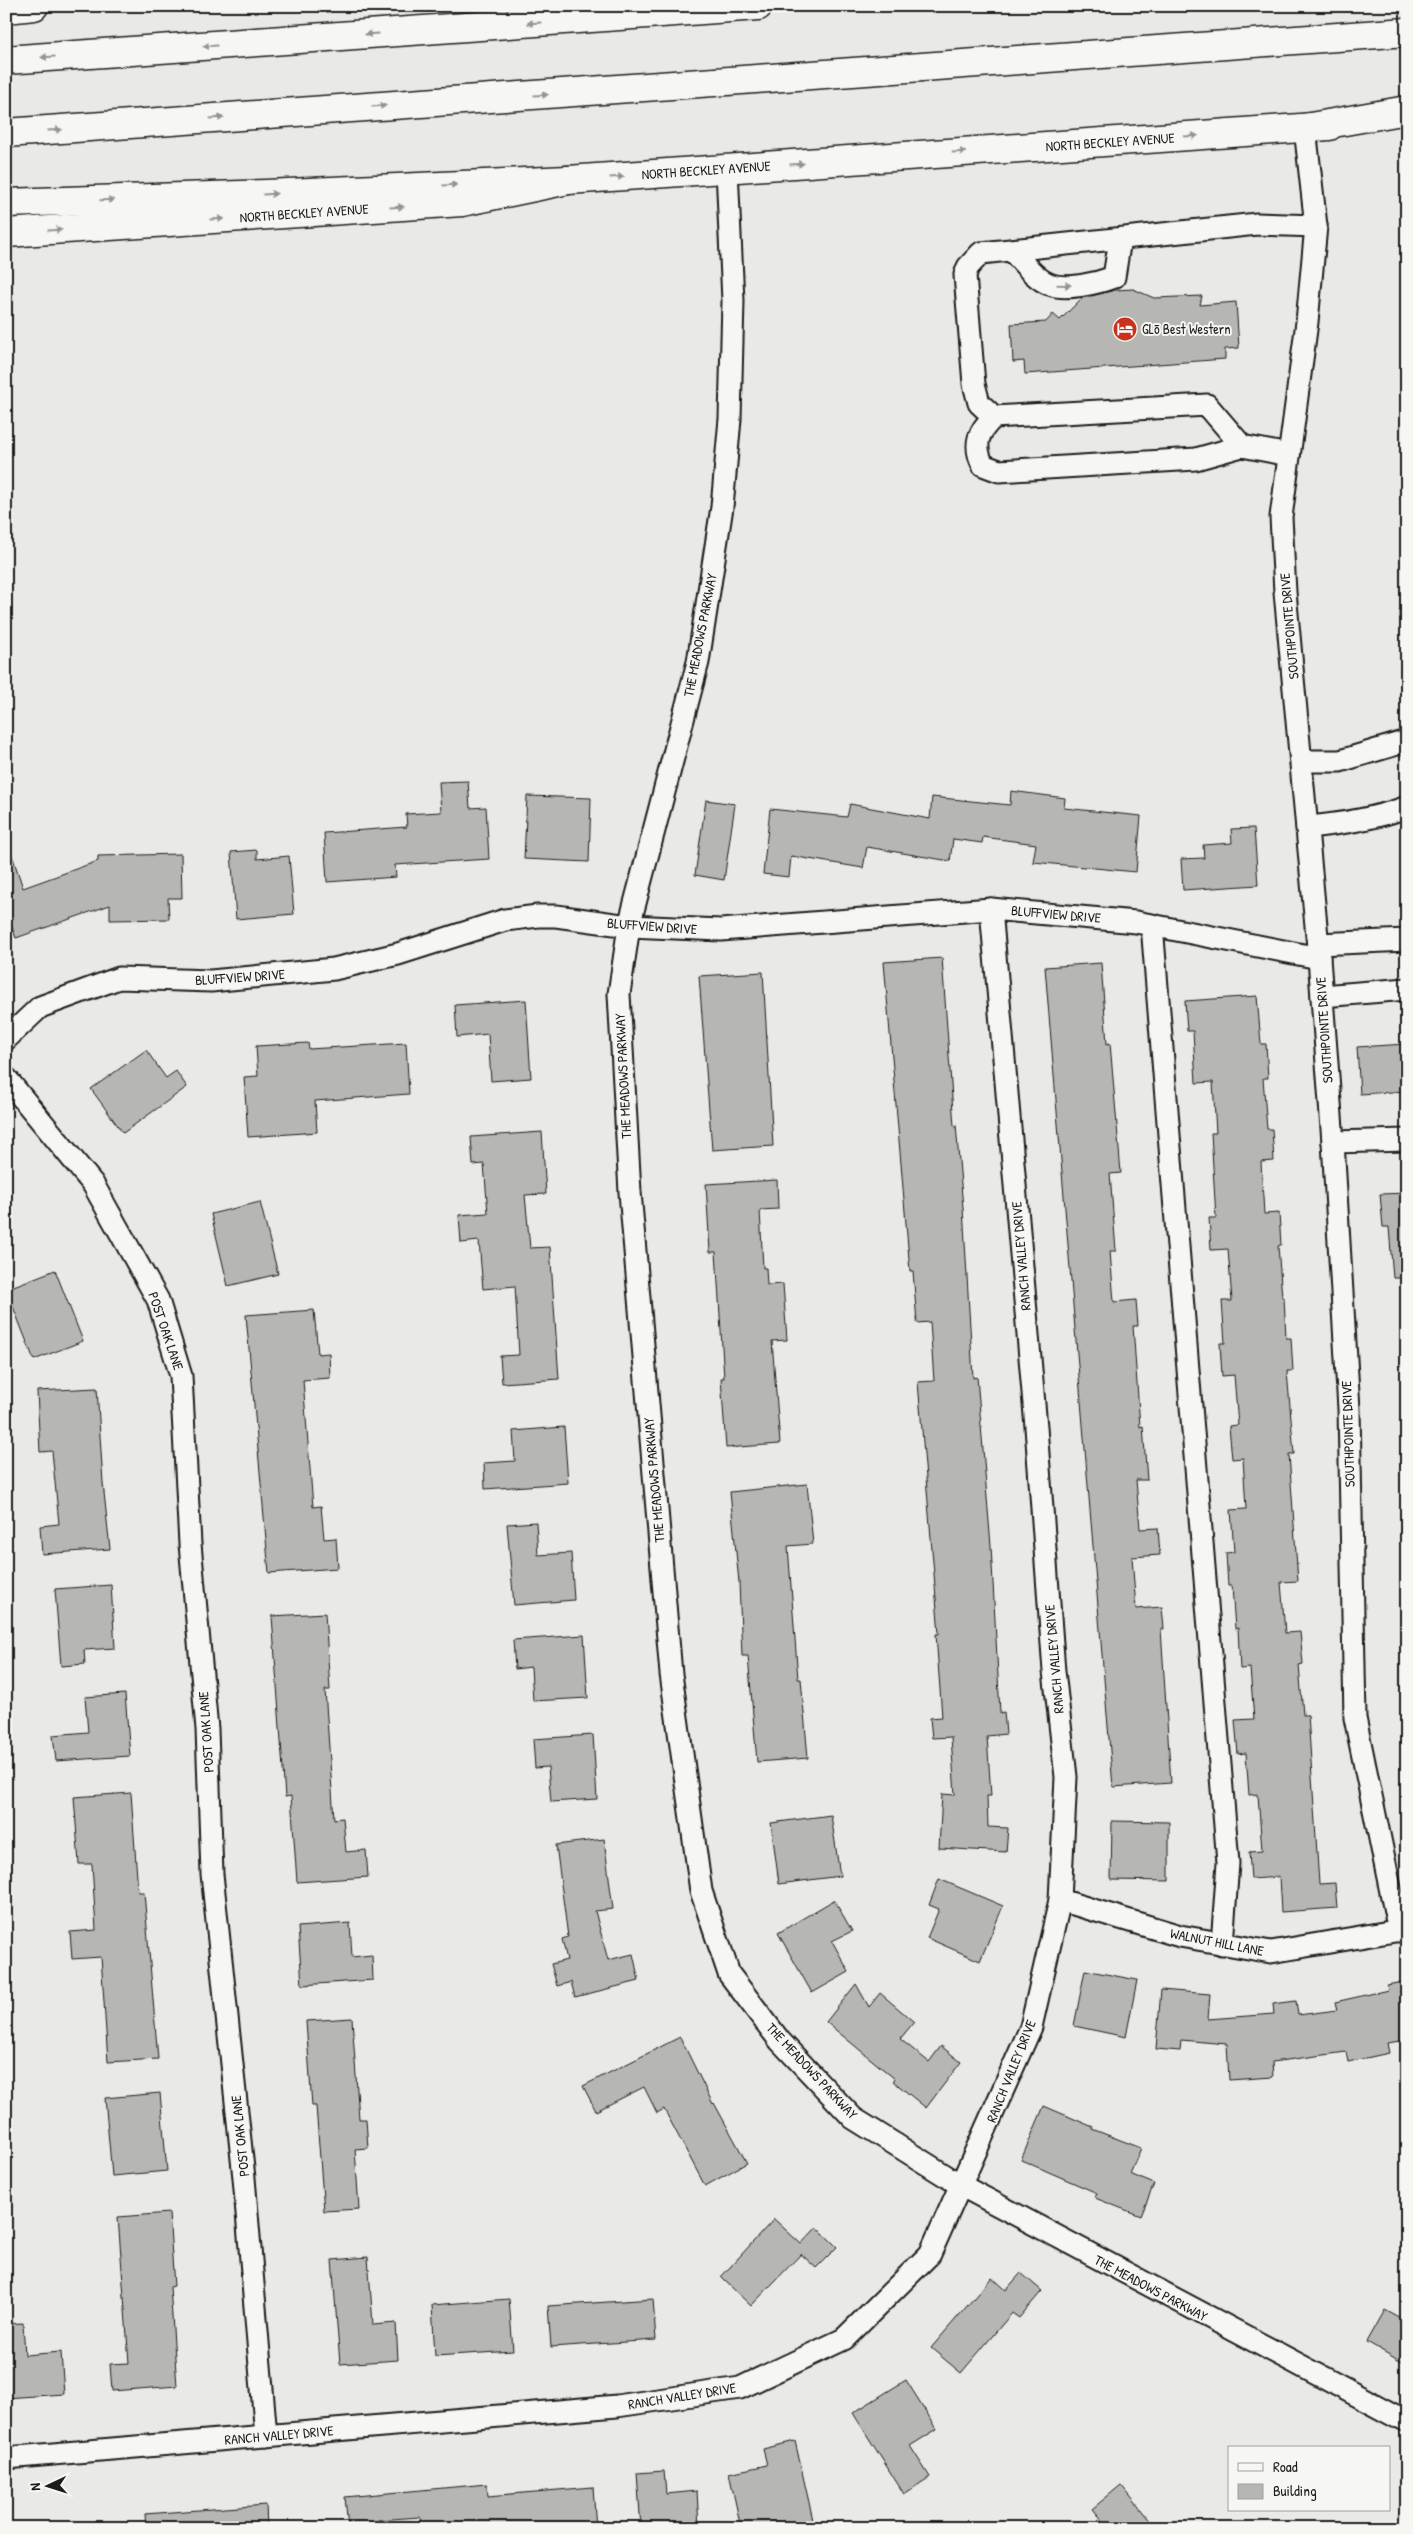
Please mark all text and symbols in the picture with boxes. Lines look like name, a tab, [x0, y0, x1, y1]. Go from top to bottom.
one-way arrow	[526, 19, 542, 27]
one-way arrow	[364, 31, 380, 39]
one-way arrow	[202, 42, 218, 50]
one-way arrow	[40, 53, 56, 61]
one-way arrow	[533, 90, 549, 98]
one-way arrow	[371, 102, 387, 110]
one-way arrow	[209, 114, 225, 122]
one-way arrow	[47, 125, 63, 133]
street label: NORTH BECKLEY AVENUE	[1045, 128, 1175, 155]
one-way arrow	[1183, 131, 1199, 139]
one-way arrow	[951, 148, 967, 156]
street label: NORTH BECKLEY AVENUE	[641, 156, 771, 183]
one-way arrow	[789, 160, 805, 168]
one-way arrow	[609, 172, 625, 180]
one-way arrow	[442, 181, 458, 189]
one-way arrow	[262, 190, 278, 198]
one-way arrow	[100, 195, 116, 203]
street label: NORTH BECKLEY AVENUE	[239, 199, 369, 226]
one-way arrow	[389, 203, 405, 211]
one-way arrow	[209, 215, 225, 223]
one-way arrow	[47, 225, 63, 233]
one-way arrow	[1056, 281, 1072, 289]
hotel icon: GLō Best Western	[1112, 316, 1138, 342]
place label: GLō Best Western	[1142, 319, 1231, 338]
street label: THE MEADOWS PARKWAY	[678, 571, 721, 698]
street label: SOUTHPOINTE DRIVE	[1274, 572, 1303, 680]
street label: BLUFFVIEW DRIVE	[1010, 900, 1102, 927]
street label: BLUFFVIEW DRIVE	[606, 913, 698, 938]
street label: BLUFFVIEW DRIVE	[194, 964, 286, 989]
street label: SOUTHPOINTE DRIVE	[1310, 976, 1337, 1084]
street label: THE MEADOWS PARKWAY	[610, 1012, 635, 1139]
street label: RANCH VALLEY DRIVE	[1006, 1201, 1035, 1311]
street label: POST OAK LANE	[144, 1289, 189, 1372]
street label: SOUTHPOINTE DRIVE	[1336, 1380, 1359, 1488]
street label: THE MEADOWS PARKWAY	[639, 1416, 668, 1543]
street label: RANCH VALLEY DRIVE	[1039, 1604, 1068, 1714]
street label: POST OAK LANE	[193, 1691, 218, 1773]
street label: WALNUT HILL LANE	[1169, 1923, 1265, 1960]
street label: RANCH VALLEY DRIVE	[981, 2017, 1040, 2125]
street label: THE MEADOWS PARKWAY	[763, 2018, 863, 2124]
street label: POST OAK LANE	[226, 2095, 253, 2178]
street label: THE MEADOWS PARKWAY	[1091, 2250, 1212, 2326]
street label: RANCH VALLEY DRIVE	[627, 2378, 737, 2413]
street label: RANCH VALLEY DRIVE	[224, 2420, 334, 2449]
legend	[1228, 2446, 1390, 2512]
text: Road	[1273, 2456, 1298, 2477]
north arrow	[22, 2462, 72, 2512]
text: Building	[1273, 2480, 1317, 2501]
text: N	[25, 2482, 44, 2491]

